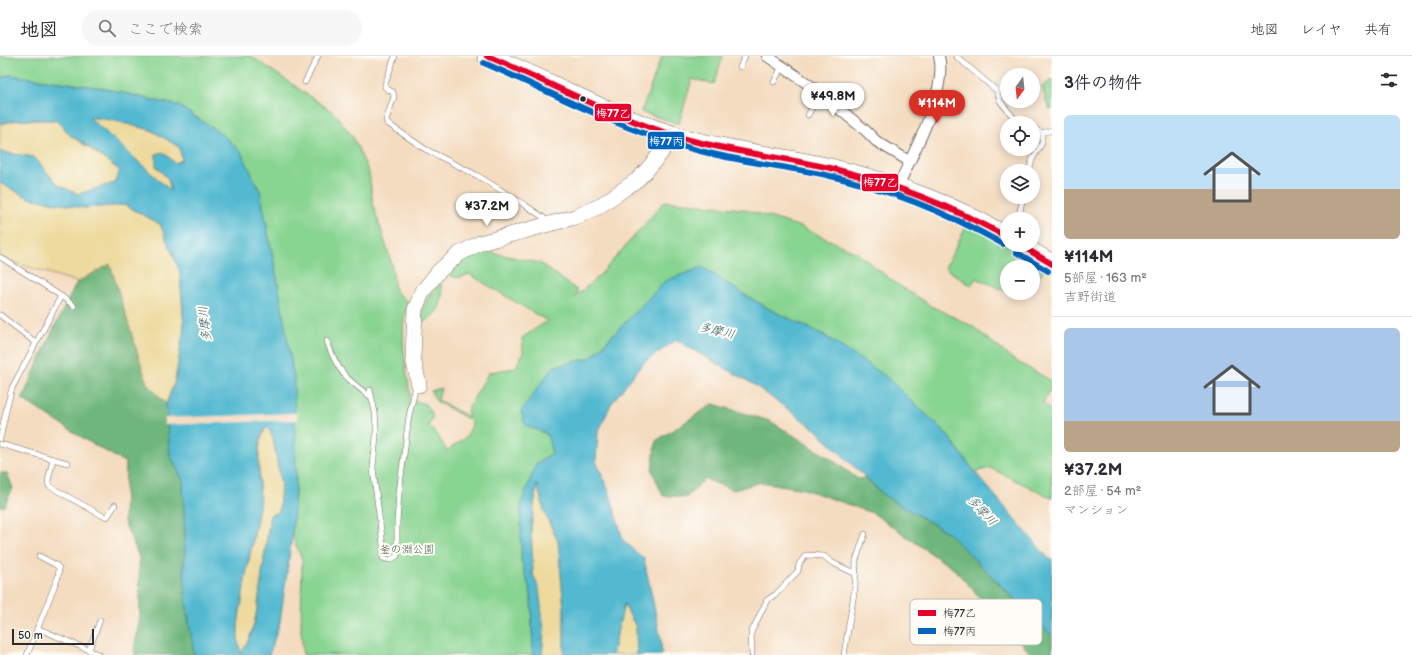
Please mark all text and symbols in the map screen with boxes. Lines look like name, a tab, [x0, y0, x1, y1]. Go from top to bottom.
search box	[82, 10, 362, 46]
icon: search	[96, 17, 118, 39]
text: 地図	[20, 19, 58, 42]
text: ここで検索	[128, 20, 203, 39]
text: 地図	[1251, 21, 1279, 38]
text: レイヤ	[1301, 21, 1342, 38]
text: 共有	[1364, 21, 1392, 38]
north arrow	[1000, 68, 1040, 108]
map controls	[1000, 68, 1040, 300]
icon: filters	[1378, 69, 1400, 91]
text: 3件の物件	[1064, 73, 1142, 93]
pin: ¥49.8M	[800, 83, 866, 117]
text: ¥49.8M	[810, 88, 856, 104]
pin: ¥114M	[909, 90, 965, 124]
unlabelled marker	[578, 94, 588, 104]
text: ¥114M	[918, 95, 956, 111]
line badge: 梅77乙	[594, 103, 632, 122]
text: 梅77乙	[596, 107, 630, 120]
button: locate	[1000, 116, 1040, 156]
line badge: 梅77丙	[647, 131, 685, 150]
text: 梅77丙	[649, 135, 683, 148]
icon: home	[1196, 141, 1268, 213]
button: layers	[1000, 164, 1040, 204]
line badge: 梅77乙	[861, 173, 899, 192]
text: 梅77乙	[863, 176, 897, 189]
pin: ¥37.2M	[454, 193, 520, 227]
text: ¥37.2M	[465, 198, 509, 214]
button: +	[1000, 212, 1040, 252]
text: ¥114M	[1064, 247, 1113, 267]
button: −	[1000, 260, 1040, 300]
text: 5部屋 · 163 m²	[1064, 270, 1147, 286]
text: 吉野街道	[1064, 289, 1116, 305]
water label: 多摩川	[195, 305, 215, 343]
water label: 多摩川	[698, 319, 736, 343]
icon: home	[1196, 354, 1268, 426]
text: ¥37.2M	[1064, 460, 1122, 480]
text: 2部屋 · 54 m²	[1064, 483, 1141, 499]
water label: 多摩川	[964, 493, 1000, 529]
text: マンション	[1064, 502, 1128, 518]
park label: 釜の淵公園	[380, 543, 435, 556]
legend	[910, 599, 1042, 645]
text: 梅77乙	[943, 607, 976, 620]
text: 梅77丙	[943, 625, 976, 638]
scale bar	[12, 627, 94, 646]
text: 50 m	[18, 629, 43, 642]

